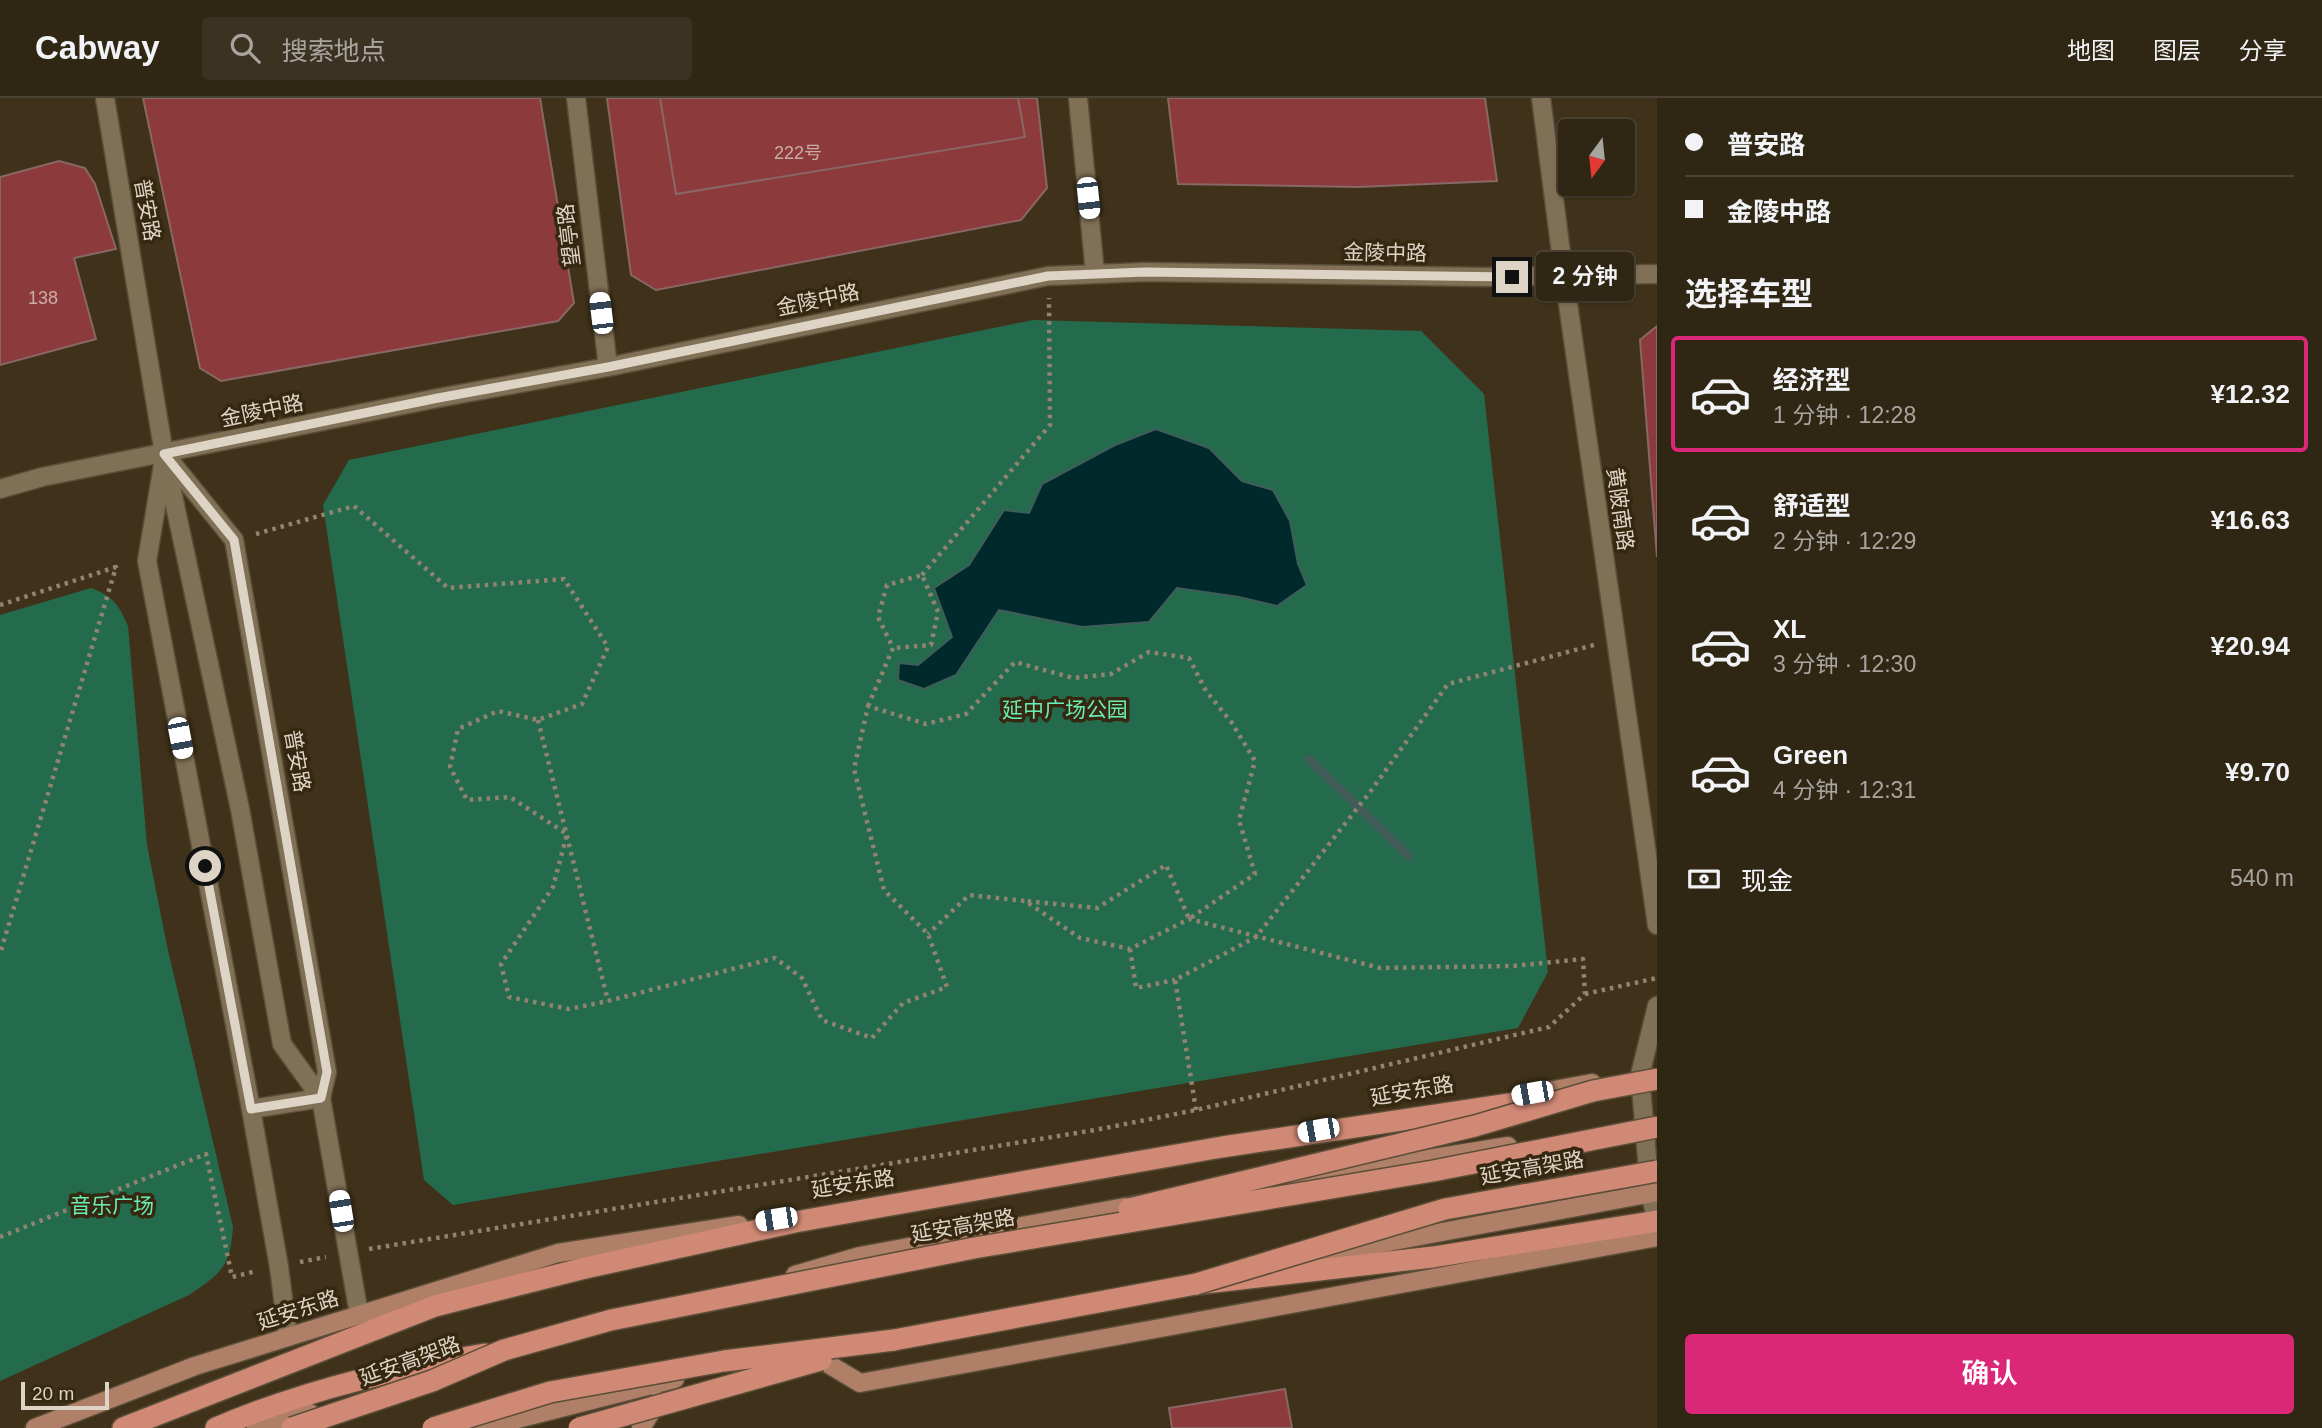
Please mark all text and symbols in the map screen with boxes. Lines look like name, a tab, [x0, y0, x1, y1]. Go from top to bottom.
search box	[202, 17, 692, 80]
text: Cabway	[35, 29, 160, 66]
icon: search	[226, 29, 264, 67]
text: 搜索地点	[282, 36, 386, 66]
text: 地图	[2067, 37, 2115, 64]
text: 图层	[2153, 37, 2201, 64]
text: 分享	[2239, 37, 2287, 64]
north arrow	[1558, 119, 1634, 196]
map controls	[1558, 119, 1635, 196]
text: 普安路	[1727, 130, 1805, 160]
house number: 222号	[774, 143, 822, 163]
car	[1076, 176, 1101, 220]
street label: 普安路	[131, 177, 164, 243]
text: 金陵中路	[1727, 197, 1831, 227]
street label: 望亭路	[553, 202, 584, 268]
street label: 金陵中路	[1343, 240, 1427, 265]
callout: 2 分钟	[1536, 252, 1634, 302]
route end	[1496, 261, 1528, 293]
text: 2 分钟	[1552, 263, 1618, 289]
text: 选择车型	[1685, 276, 1813, 312]
street label: 金陵中路	[774, 280, 861, 319]
house number: 138	[28, 288, 58, 308]
car	[589, 291, 614, 335]
icon: car	[1689, 363, 1752, 426]
text: 经济型	[1773, 365, 1851, 395]
text: ¥12.32	[2210, 379, 2290, 409]
street label: 金陵中路	[218, 391, 305, 430]
text: 1 分钟 · 12:28	[1773, 402, 1916, 428]
street label: 黄陂南路	[1603, 466, 1638, 552]
icon: car	[1689, 489, 1752, 552]
text: 舒适型	[1773, 491, 1851, 521]
text: ¥16.63	[2210, 505, 2290, 535]
text: 2 分钟 · 12:29	[1773, 528, 1916, 554]
text: XL	[1773, 614, 1806, 644]
icon: car	[1689, 615, 1752, 678]
text: ¥20.94	[2210, 631, 2290, 661]
text: 3 分钟 · 12:30	[1773, 651, 1916, 677]
park label: 延中广场公园	[1002, 698, 1128, 721]
car	[166, 715, 195, 761]
street label: 普安路	[281, 728, 314, 794]
text: Green	[1773, 740, 1848, 770]
icon: car	[1689, 741, 1752, 804]
text: ¥9.70	[2225, 757, 2290, 787]
text: 4 分钟 · 12:31	[1773, 777, 1916, 803]
route start	[189, 850, 221, 882]
icon: cash	[1685, 860, 1723, 898]
text: 540 m	[2230, 865, 2294, 891]
text: 现金	[1741, 866, 1793, 896]
street label: 延安东路	[1369, 1072, 1455, 1109]
car	[1510, 1079, 1555, 1107]
car	[1296, 1116, 1341, 1144]
street label: 延安高架路	[1478, 1147, 1586, 1188]
street label: 延安东路	[810, 1166, 896, 1201]
car	[328, 1189, 355, 1233]
park label: 音乐广场	[70, 1194, 154, 1217]
car	[754, 1205, 799, 1233]
street label: 延安高架路	[909, 1205, 1017, 1246]
street label: 延安东路	[254, 1286, 341, 1333]
street label: 延安高架路	[357, 1332, 463, 1389]
button: 确认	[1685, 1334, 2294, 1414]
scale bar	[21, 1379, 108, 1411]
text: 20 m	[32, 1383, 74, 1404]

